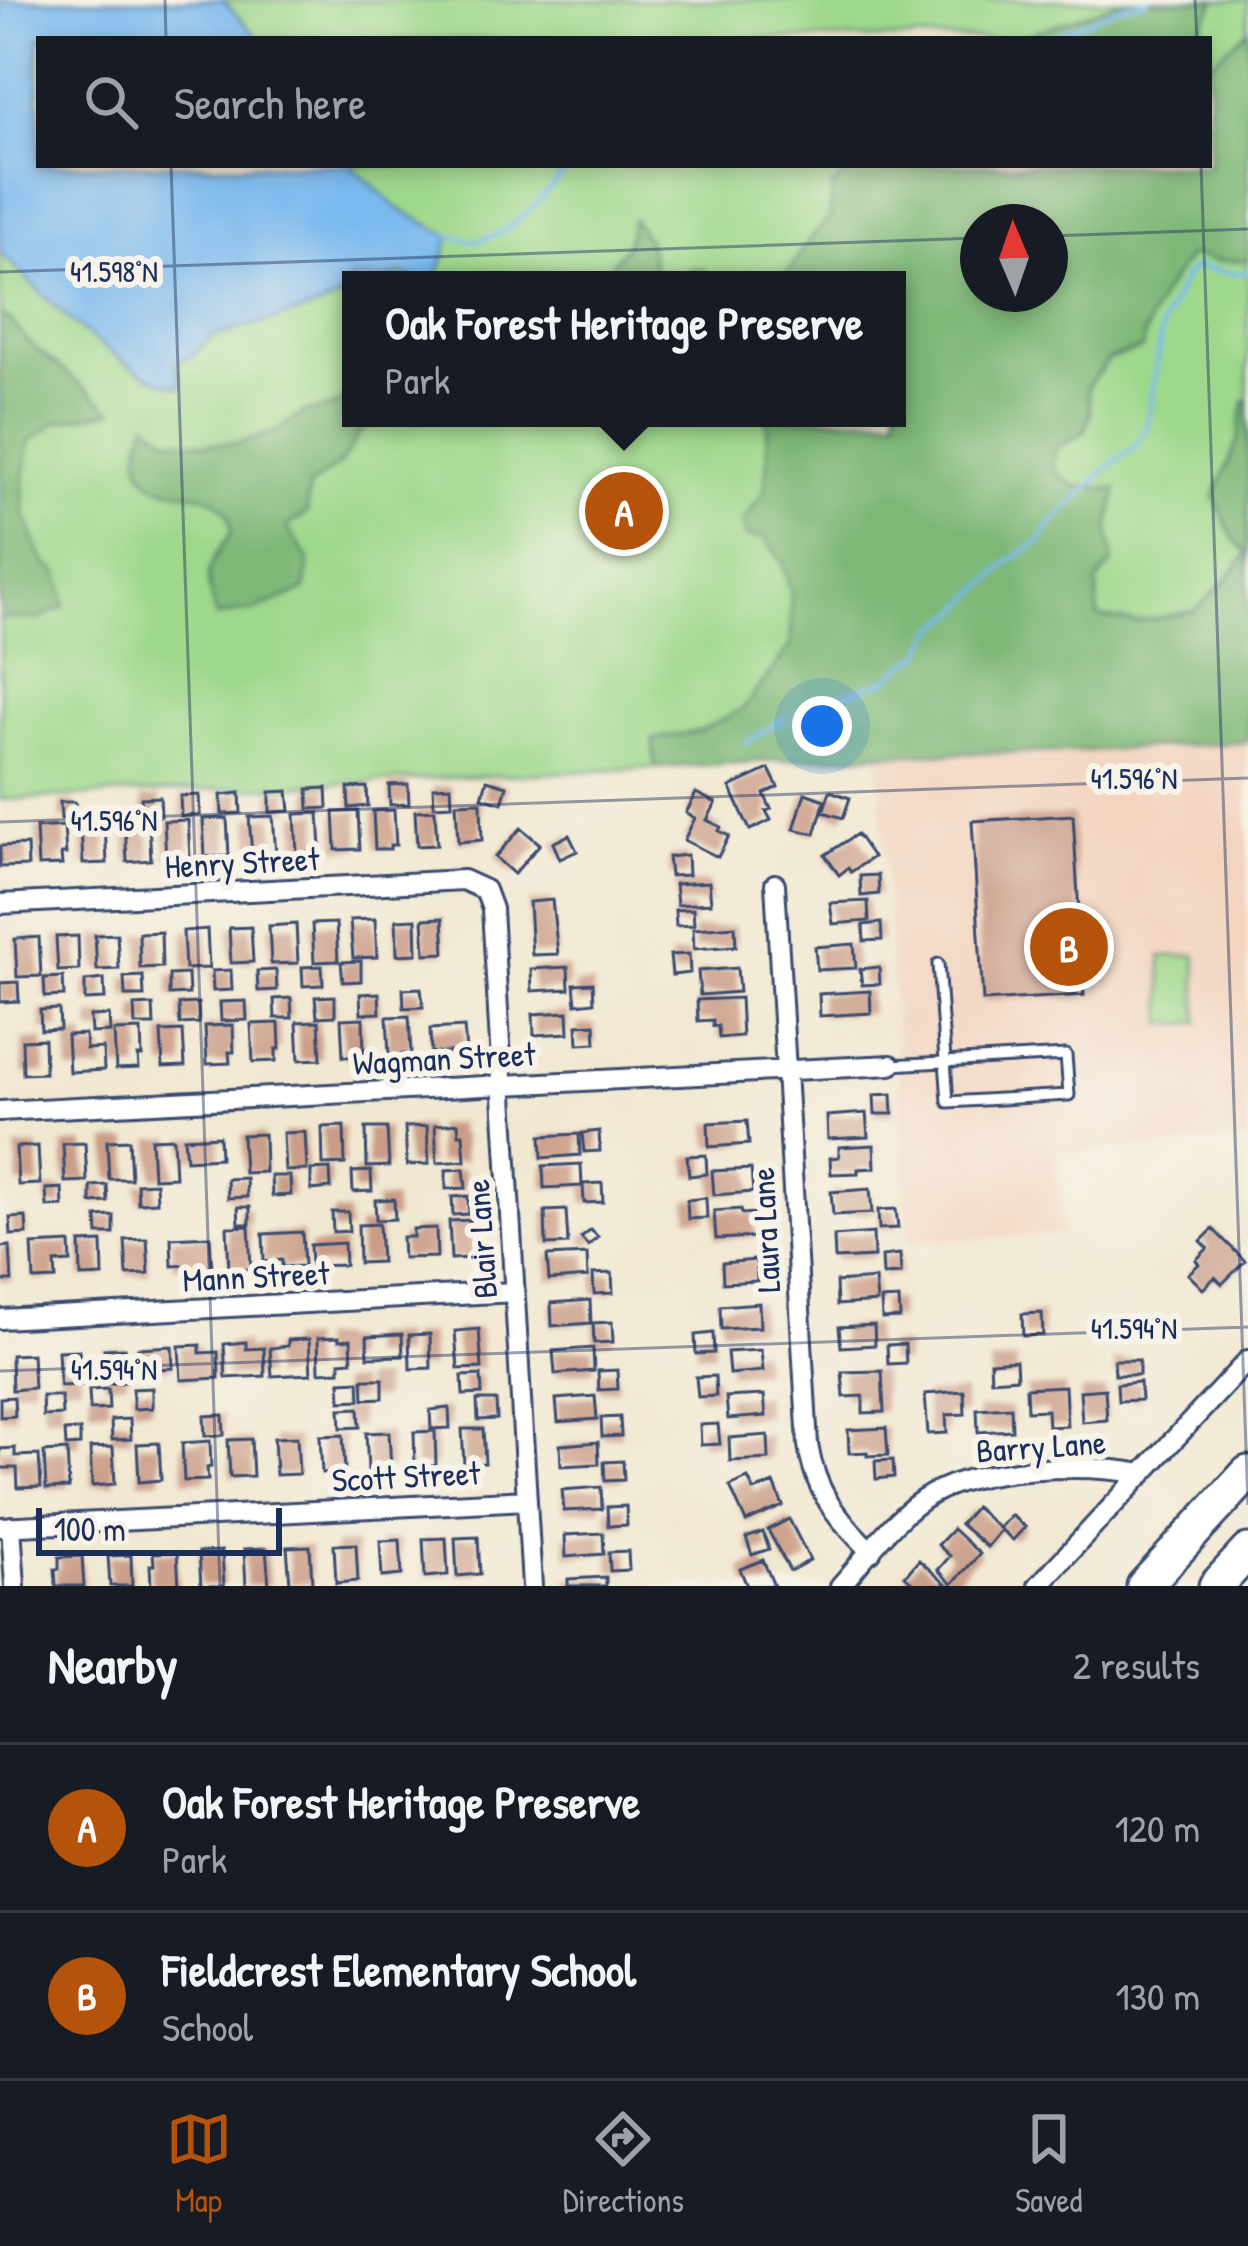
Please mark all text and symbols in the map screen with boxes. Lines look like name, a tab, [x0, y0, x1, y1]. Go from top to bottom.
search box	[36, 36, 1212, 168]
icon: search	[78, 69, 144, 135]
text: Search here	[174, 72, 366, 133]
north arrow	[960, 204, 1068, 312]
text: 41.598°N	[70, 251, 158, 291]
popup	[342, 271, 906, 427]
text: Oak Forest Heritage Preserve	[385, 292, 863, 353]
text: Park	[385, 353, 450, 406]
pin: A	[585, 466, 663, 556]
your location	[792, 696, 852, 756]
text: 41.596°N	[1090, 758, 1178, 798]
text: 41.596°N	[70, 800, 158, 840]
street label: Henry Street	[164, 836, 321, 889]
pin: B	[1030, 902, 1108, 992]
street label: Wagman Street	[352, 1031, 537, 1086]
street label: Laura Lane	[740, 1166, 790, 1294]
street label: Blair Lane	[455, 1178, 507, 1300]
street label: Mann Street	[182, 1250, 331, 1302]
text: 41.594°N	[1091, 1308, 1177, 1348]
text: 41.594°N	[71, 1349, 157, 1389]
street label: Barry Lane	[975, 1420, 1107, 1473]
street label: Scott Street	[331, 1450, 482, 1502]
scale bar	[36, 1502, 282, 1555]
text: 100 m	[54, 1507, 126, 1551]
text: Nearby	[48, 1630, 178, 1699]
text: 2 results	[1073, 1638, 1200, 1691]
text: Oak Forest Heritage Preserve	[162, 1771, 640, 1832]
text: A	[77, 1801, 97, 1854]
text: 120 m	[1115, 1801, 1200, 1854]
text: Park	[162, 1832, 227, 1885]
text: Fieldcrest Elementary School	[162, 1939, 636, 2000]
text: B	[77, 1969, 97, 2022]
text: 130 m	[1115, 1969, 1200, 2022]
text: School	[162, 2000, 253, 2053]
tab: Map	[166, 2106, 232, 2222]
tab: Directions	[563, 2106, 684, 2222]
tab: Saved	[1015, 2106, 1082, 2222]

